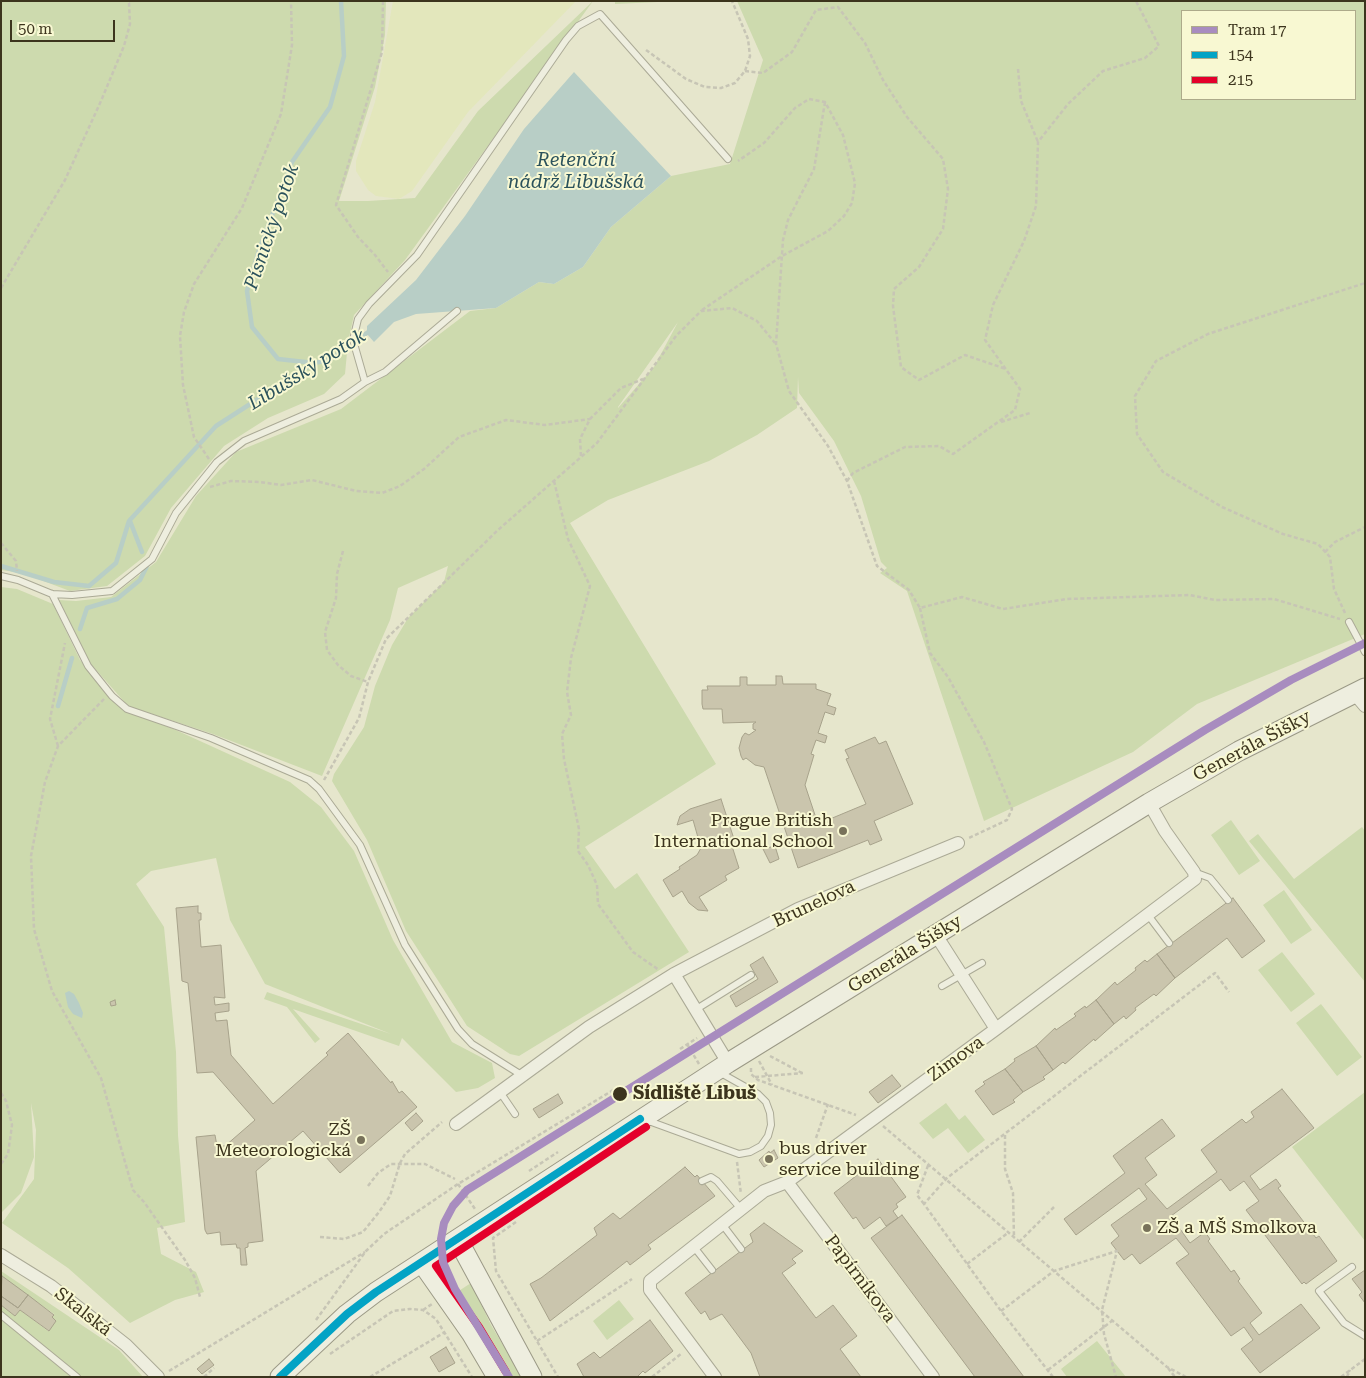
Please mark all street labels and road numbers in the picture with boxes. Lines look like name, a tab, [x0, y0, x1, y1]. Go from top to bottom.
street label: Generála Šišky	[1190, 706, 1314, 786]
street label: Brunelova	[770, 876, 858, 932]
street label: Generála Šišky	[844, 910, 966, 998]
street label: Zimova	[924, 1031, 988, 1087]
street label: Papírníkova	[820, 1231, 900, 1327]
street label: Skalská	[50, 1283, 116, 1341]

